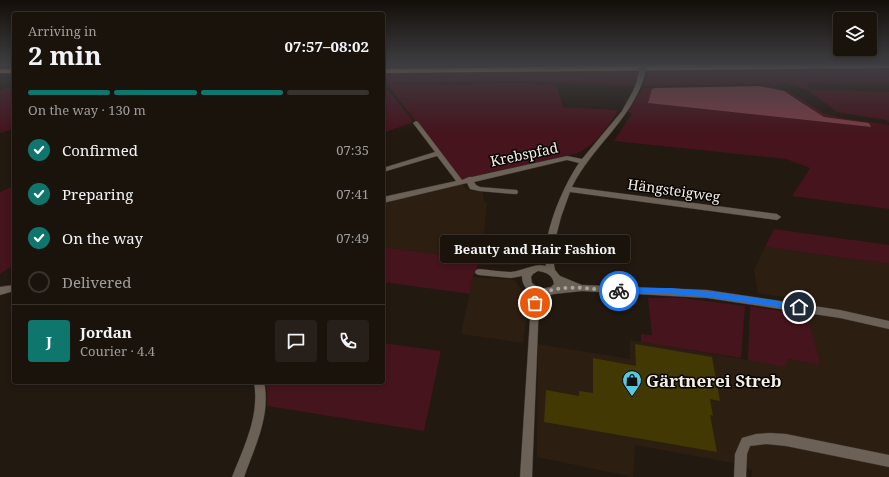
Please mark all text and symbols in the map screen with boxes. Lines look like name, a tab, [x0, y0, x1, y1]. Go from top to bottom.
map controls	[833, 12, 877, 56]
button: layers	[833, 12, 877, 56]
text: Arriving in	[28, 22, 97, 40]
text: 07:57–08:02	[285, 36, 369, 56]
text: 2 min	[28, 37, 102, 73]
text: On the way · 130 m	[28, 101, 146, 119]
street label: Krebspfad	[488, 137, 560, 170]
icon: check	[28, 139, 50, 161]
text: Confirmed	[62, 140, 138, 160]
text: 07:35	[336, 141, 369, 159]
street label: Hängsteigweg	[626, 174, 722, 206]
icon: check	[28, 183, 50, 205]
text: Preparing	[62, 184, 133, 204]
text: 07:41	[336, 185, 369, 203]
icon: check	[28, 227, 50, 249]
text: On the way	[62, 228, 143, 248]
text: 07:49	[336, 229, 369, 247]
callout: Beauty and Hair Fashion	[440, 235, 630, 263]
text: Beauty and Hair Fashion	[454, 240, 616, 258]
courier	[599, 271, 639, 311]
text: Delivered	[62, 272, 131, 292]
icon: bike	[608, 280, 630, 302]
pin	[518, 286, 552, 320]
pin	[782, 290, 816, 324]
icon: bag	[524, 292, 546, 314]
icon: home	[788, 296, 810, 318]
button: chat	[275, 320, 317, 362]
button: phone	[327, 320, 369, 362]
text: Jordan	[80, 322, 132, 342]
text: J	[46, 331, 52, 351]
text: Courier · 4.4	[80, 342, 155, 360]
shop icon: Gärtnerei Streb	[621, 369, 643, 397]
place label: Gärtnerei Streb	[646, 369, 782, 392]

